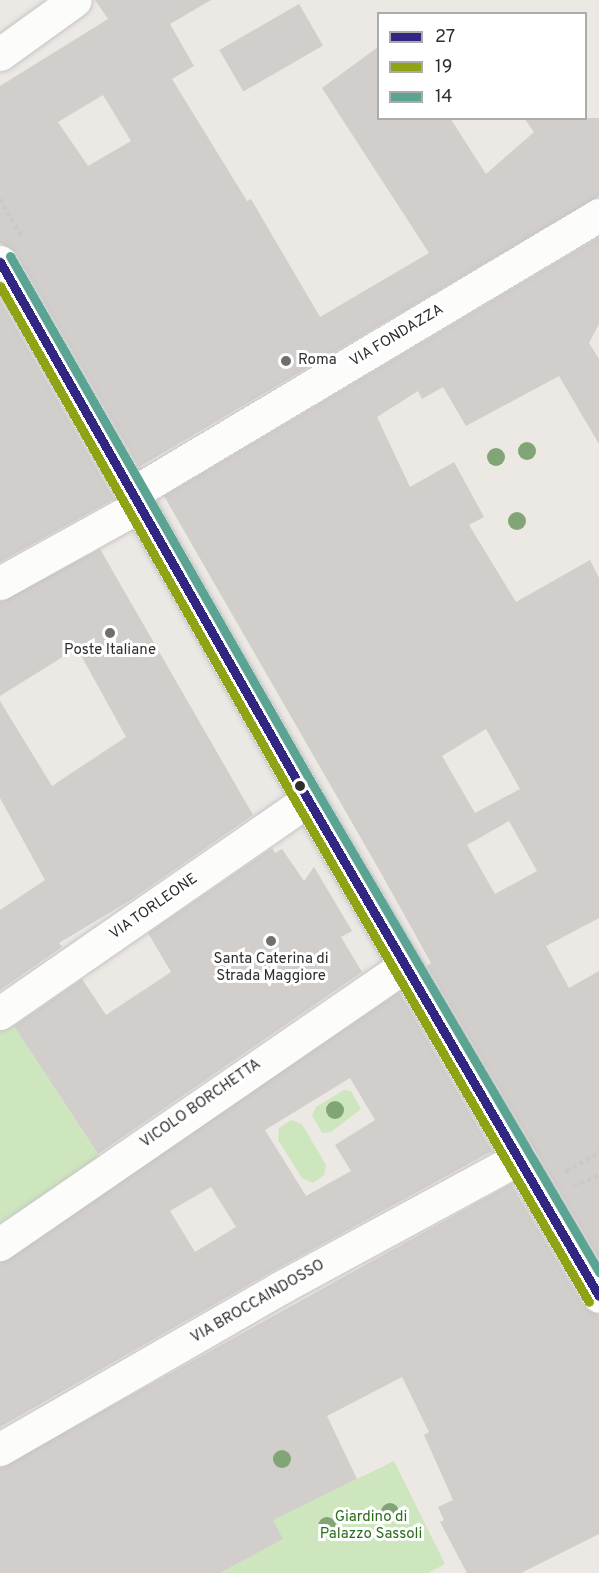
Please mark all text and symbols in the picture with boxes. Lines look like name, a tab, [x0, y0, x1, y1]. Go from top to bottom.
legend	[377, 12, 587, 120]
text: 27	[435, 26, 455, 49]
text: 19	[435, 56, 452, 79]
text: 14	[435, 86, 453, 109]
street label: VIA FONDAZZA	[347, 301, 447, 371]
place label: Roma	[298, 352, 337, 370]
marker: Roma	[279, 354, 293, 368]
marker: Poste Italiane	[103, 626, 117, 640]
place label: Poste Italiane	[64, 642, 156, 660]
unlabelled marker	[294, 780, 306, 792]
street label: VIA TORLEONE	[106, 870, 202, 944]
marker: Santa Caterina di Strada Maggiore	[264, 934, 278, 948]
place label: Santa Caterina di Strada Maggiore	[213, 950, 329, 985]
street label: VICOLO BORCHETTA	[137, 1056, 265, 1152]
street label: VIA BROCCAINDOSSO	[188, 1256, 328, 1348]
park label: Giardino di Palazzo Sassoli	[320, 1508, 422, 1543]

